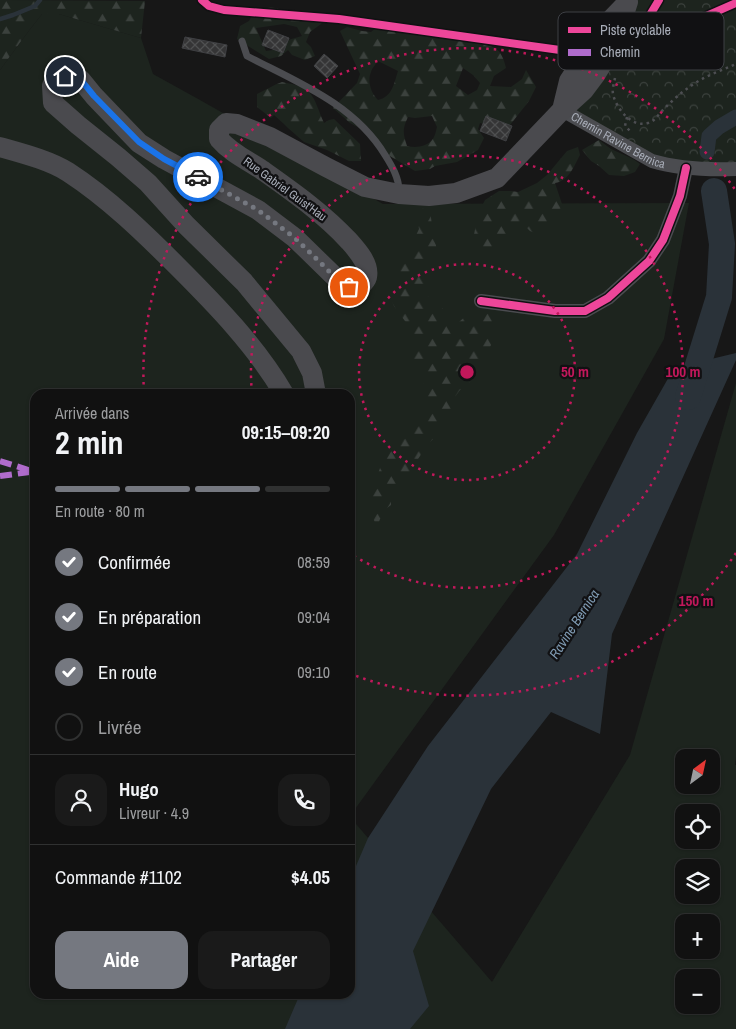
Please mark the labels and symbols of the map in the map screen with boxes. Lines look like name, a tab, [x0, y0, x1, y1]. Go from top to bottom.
legend	[558, 12, 724, 70]
text: Piste cyclable	[600, 21, 671, 39]
text: Chemin	[600, 43, 640, 61]
pin	[44, 55, 86, 97]
street label: Chemin Ravine Bernica	[568, 109, 667, 172]
courier	[173, 152, 223, 202]
street label: Rue Gabriel Guist'Hau	[240, 153, 330, 225]
pin	[328, 266, 370, 308]
text: 50 m	[561, 361, 589, 382]
text: 100 m	[666, 361, 700, 382]
centre of rings	[458, 363, 476, 381]
water label: Ravine Bernica	[545, 586, 603, 662]
text: 150 m	[679, 590, 713, 611]
north arrow	[675, 749, 720, 794]

